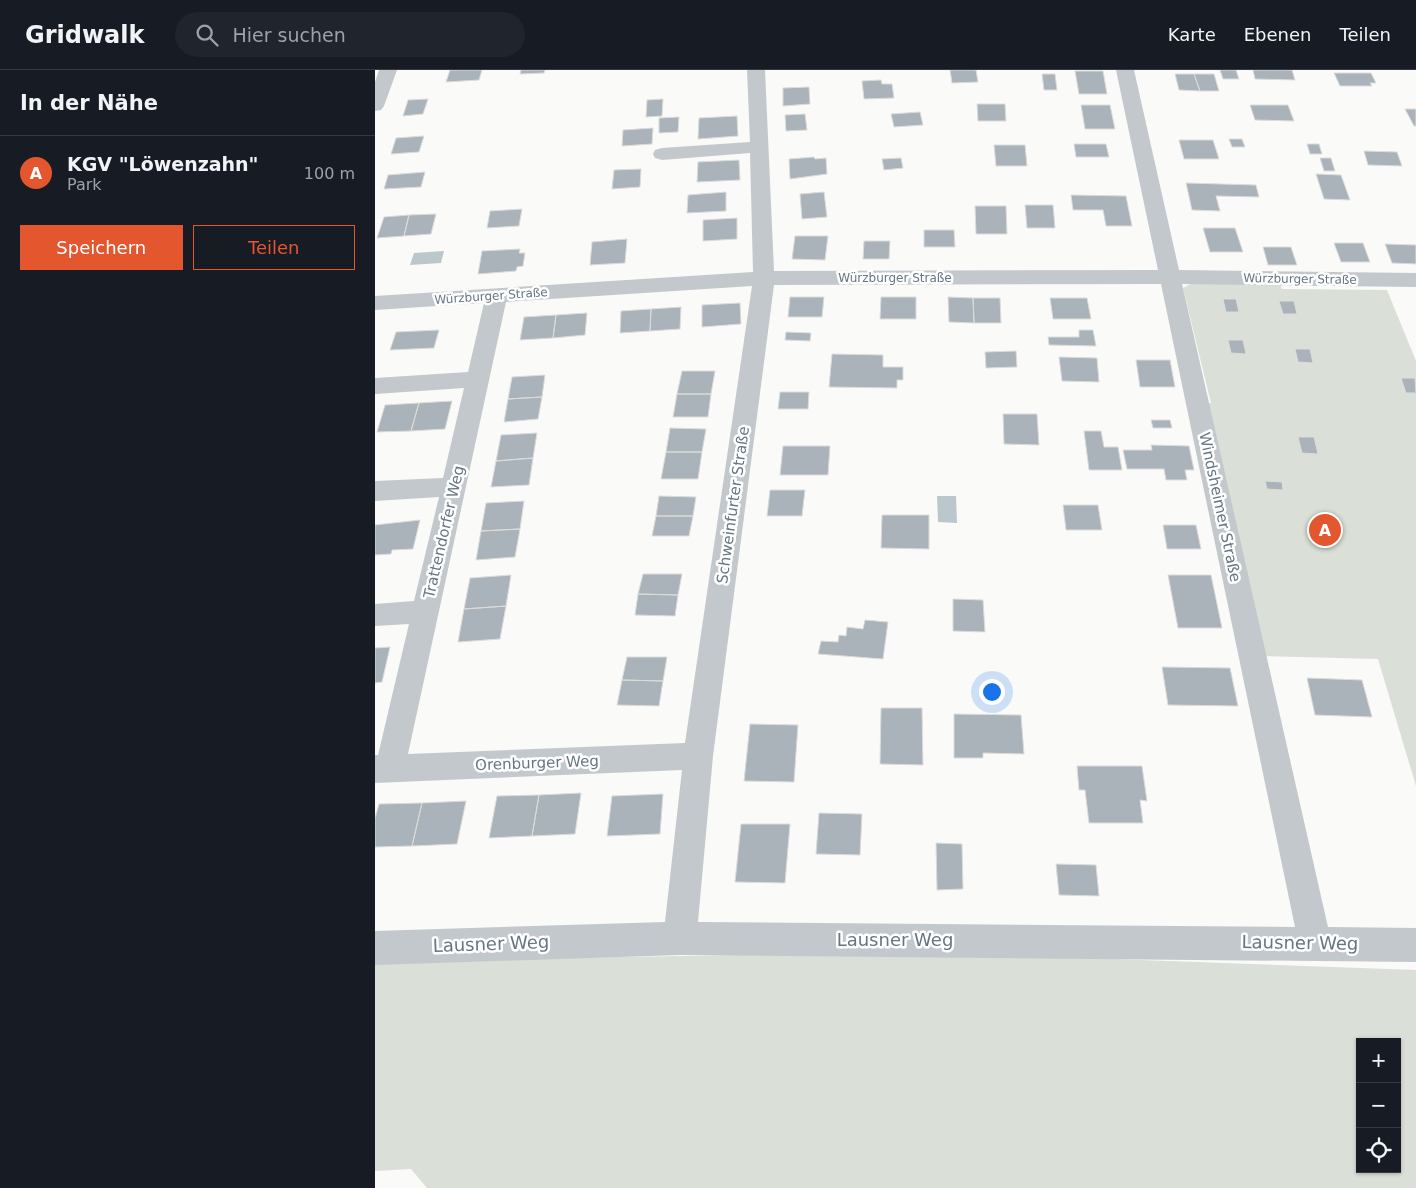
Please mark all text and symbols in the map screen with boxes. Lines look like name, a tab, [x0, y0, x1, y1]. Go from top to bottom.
search box	[175, 12, 525, 57]
text: Gridwalk	[25, 21, 145, 49]
icon: search	[193, 21, 221, 49]
text: Hier suchen	[233, 24, 346, 46]
text: Karte	[1168, 24, 1216, 45]
text: Ebenen	[1244, 24, 1312, 45]
text: Teilen	[1340, 24, 1391, 45]
text: In der Nähe	[20, 91, 158, 115]
text: KGV "Löwenzahn"	[67, 153, 259, 175]
text: A	[30, 164, 42, 183]
text: 100 m	[304, 164, 355, 183]
text: Park	[67, 175, 102, 194]
button: Speichern	[20, 225, 183, 270]
button: Teilen	[193, 225, 355, 270]
street label: Würzburger Straße	[838, 271, 952, 285]
street label: Würzburger Straße	[1243, 271, 1357, 287]
street label: Würzburger Straße	[434, 285, 548, 307]
street label: Schweinfurter Straße	[713, 425, 753, 585]
street label: Windsheimer Straße	[1195, 430, 1245, 584]
street label: Trattendorfer Weg	[420, 464, 468, 601]
pin: A	[1309, 511, 1341, 549]
your location	[979, 679, 1005, 705]
street label: Orenburger Weg	[475, 752, 599, 774]
street label: Lausner Weg	[837, 929, 953, 950]
street label: Lausner Weg	[432, 931, 550, 956]
street label: Lausner Weg	[1241, 931, 1359, 954]
map controls	[1356, 1038, 1401, 1173]
button: +	[1356, 1038, 1401, 1083]
button: −	[1356, 1083, 1401, 1128]
button: locate	[1356, 1128, 1401, 1173]

